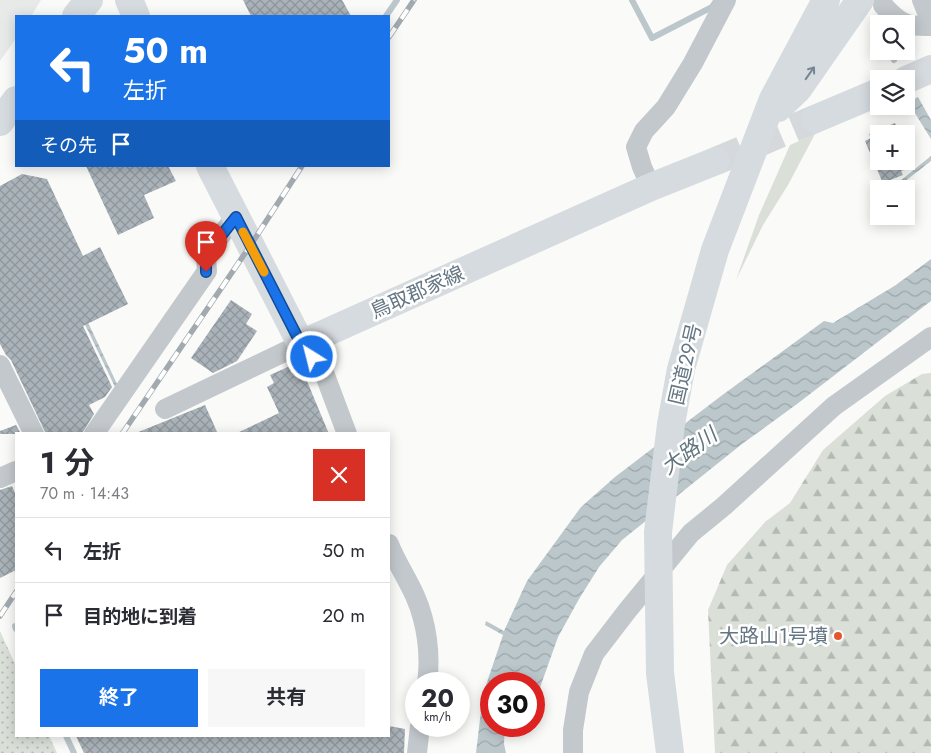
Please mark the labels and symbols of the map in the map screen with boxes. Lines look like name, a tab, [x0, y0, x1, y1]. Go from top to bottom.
one-way arrow	[805, 66, 815, 80]
pin	[185, 221, 227, 272]
street label: 鳥取郡家線	[366, 259, 469, 326]
street label: 国道29号	[662, 320, 709, 408]
position arrow	[285, 330, 337, 382]
water label: 大路川	[655, 419, 725, 482]
place label: 大路山1号墳	[719, 622, 828, 651]
marker: 大路山1号墳	[832, 630, 844, 642]
speed limit sign: 30	[480, 672, 545, 737]

